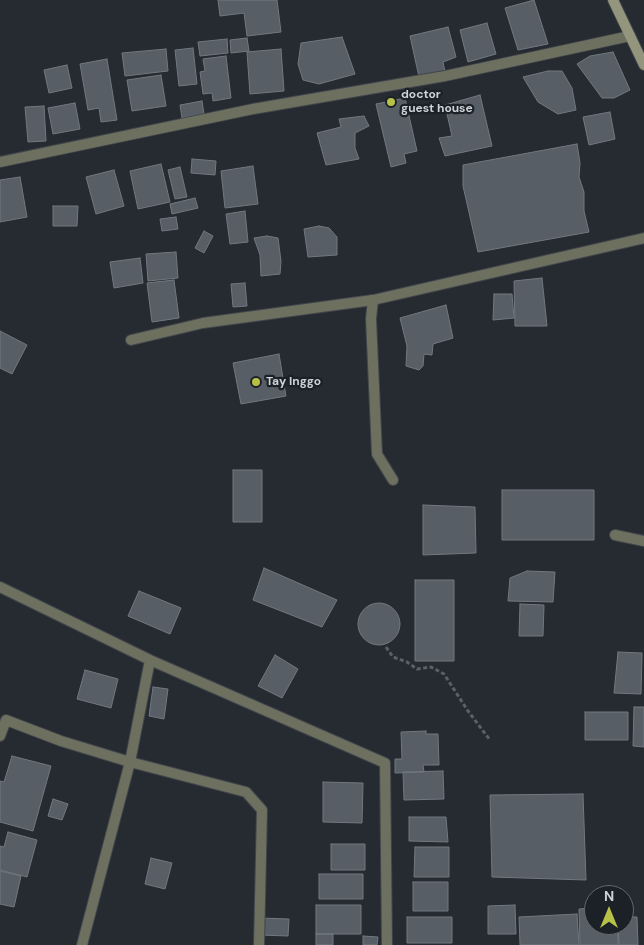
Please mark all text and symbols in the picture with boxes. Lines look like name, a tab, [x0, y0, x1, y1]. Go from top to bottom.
place label: doctor guest house	[401, 88, 473, 116]
marker: doctor guest house	[385, 96, 397, 108]
place label: Tay Inggo	[266, 375, 321, 389]
marker: Tay Inggo	[250, 376, 262, 388]
north arrow	[584, 885, 634, 935]
text: N	[604, 887, 614, 905]

